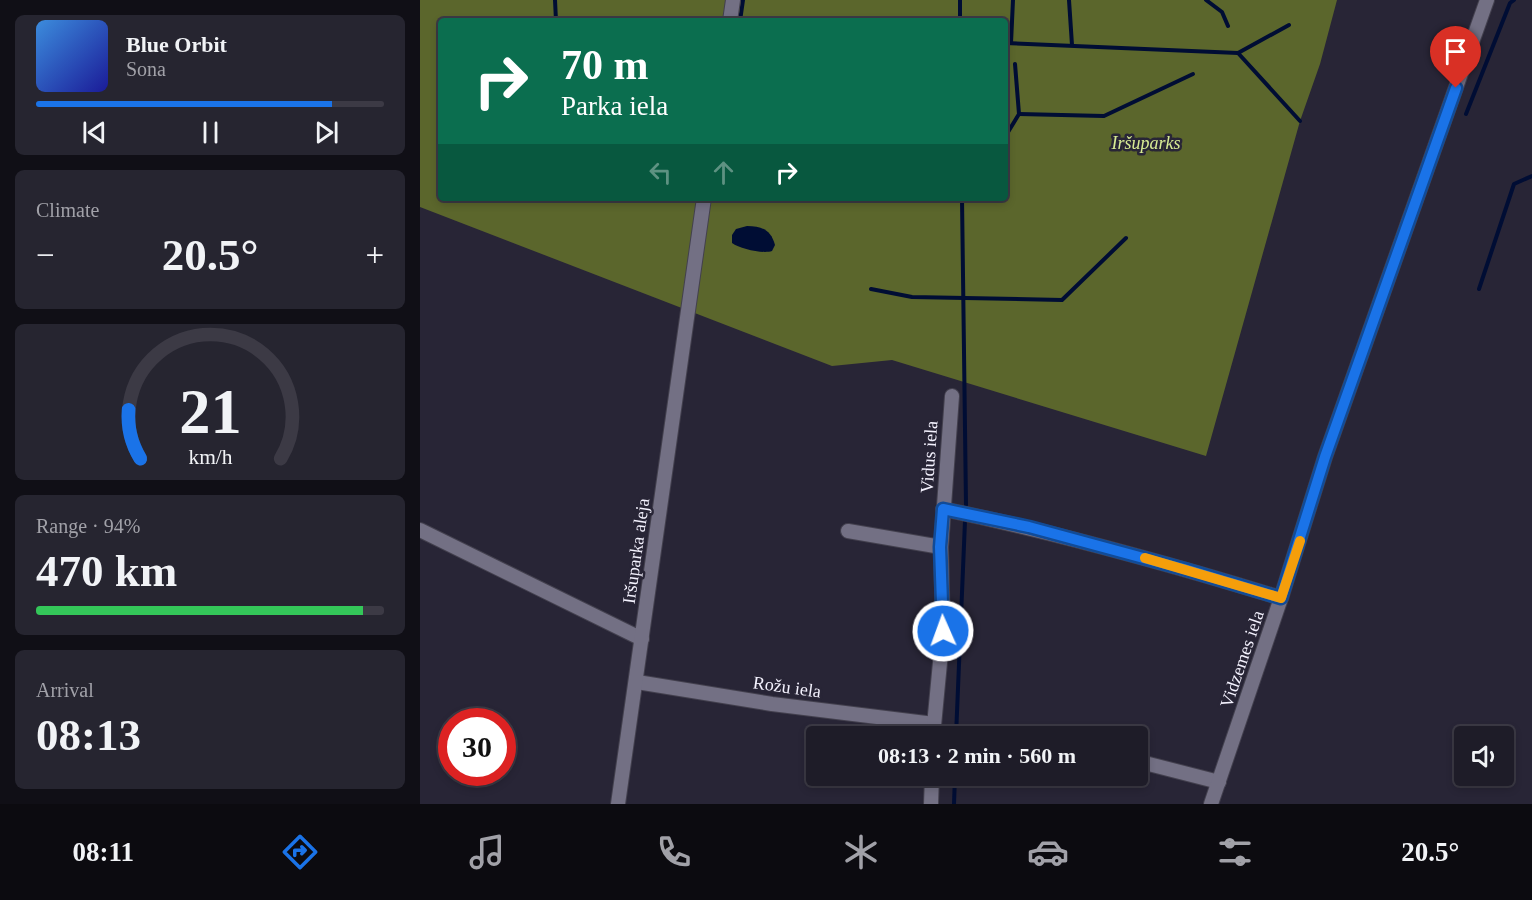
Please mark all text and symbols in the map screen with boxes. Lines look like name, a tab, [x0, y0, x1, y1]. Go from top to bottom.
pin	[1430, 26, 1481, 88]
text: Blue Orbit	[126, 32, 227, 57]
icon: arrive	[1439, 35, 1472, 68]
icon: right	[462, 42, 540, 120]
text: 70 m	[561, 42, 649, 88]
text: Sona	[126, 58, 166, 80]
text: Parka iela	[561, 91, 668, 121]
icon: previous	[78, 116, 111, 149]
icon: pause	[194, 116, 227, 149]
icon: next	[310, 116, 343, 149]
park label: Iršuparks	[1110, 133, 1181, 153]
icon: left	[644, 156, 677, 189]
icon: ahead	[707, 156, 740, 189]
icon: right	[770, 156, 803, 189]
text: Climate	[36, 199, 99, 221]
text: 20.5°	[162, 230, 258, 280]
text: −	[36, 237, 55, 273]
text: +	[365, 237, 384, 273]
text: 21	[179, 377, 241, 446]
street label: Vidus iela	[916, 420, 942, 494]
text: km/h	[188, 445, 232, 469]
street label: Iršuparka aleja	[619, 497, 653, 605]
text: Range · 94%	[36, 515, 140, 537]
text: 470 km	[36, 546, 177, 596]
position arrow	[911, 599, 975, 663]
street label: Vidzemes iela	[1216, 608, 1268, 710]
street label: Rožu iela	[752, 672, 822, 702]
text: Arrival	[36, 679, 94, 701]
speed limit sign: 30	[438, 708, 516, 786]
text: 08:13	[36, 710, 141, 760]
map controls	[1454, 726, 1514, 786]
button: sound	[1454, 726, 1514, 786]
text: 08:13 · 2 min · 560 m	[878, 743, 1076, 768]
icon: directions	[279, 831, 321, 873]
icon: music	[466, 831, 508, 873]
icon: phone	[653, 831, 695, 873]
icon: climate	[840, 831, 882, 873]
icon: car	[1027, 831, 1069, 873]
icon: filters	[1214, 831, 1256, 873]
text: 08:11	[73, 837, 134, 867]
text: 20.5°	[1401, 837, 1459, 867]

